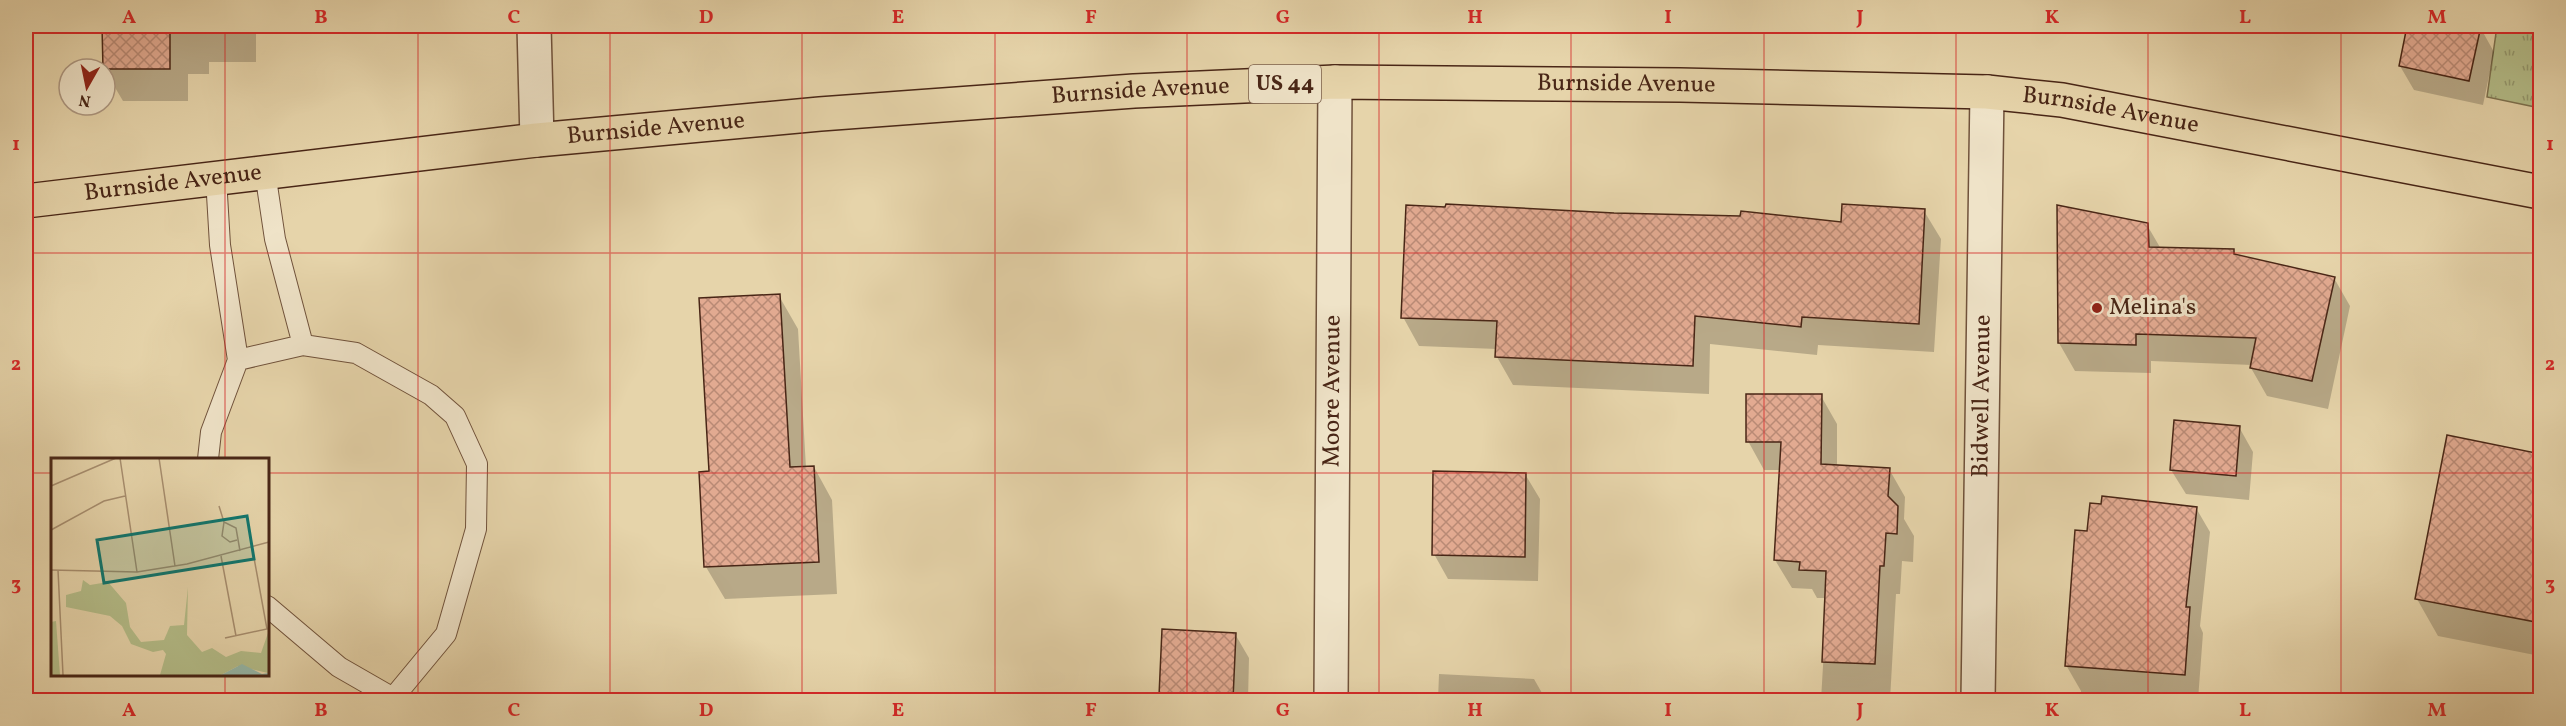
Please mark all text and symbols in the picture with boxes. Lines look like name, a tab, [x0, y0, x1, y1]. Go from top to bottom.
text: A	[122, 4, 136, 32]
text: B	[314, 4, 328, 32]
text: C	[508, 4, 521, 32]
text: D	[699, 4, 713, 32]
text: E	[892, 4, 904, 32]
text: F	[1085, 4, 1097, 32]
text: G	[1276, 4, 1290, 32]
text: H	[1467, 4, 1483, 32]
text: I	[1664, 4, 1672, 32]
text: J	[1855, 4, 1864, 32]
text: K	[2045, 4, 2060, 32]
text: L	[2239, 4, 2251, 32]
text: M	[2427, 4, 2447, 32]
north arrow	[57, 57, 117, 117]
road number: US 44	[1249, 65, 1321, 103]
street label: Burnside Avenue	[1537, 67, 1716, 103]
street label: Burnside Avenue	[1050, 70, 1230, 114]
street label: Burnside Avenue	[2021, 79, 2202, 143]
text: N	[77, 88, 92, 112]
street label: Burnside Avenue	[565, 104, 746, 154]
text: 1	[12, 131, 20, 159]
text: 1	[2546, 131, 2554, 159]
street label: Burnside Avenue	[82, 156, 264, 211]
place label: Melina's	[2109, 291, 2196, 325]
marker: Melina's	[2090, 301, 2104, 315]
street label: Bidwell Avenue	[1964, 314, 2001, 478]
street label: Moore Avenue	[1316, 315, 1350, 467]
text: 2	[11, 351, 21, 379]
text: 2	[2545, 351, 2555, 379]
inset map	[51, 458, 268, 675]
text: 3	[11, 571, 21, 599]
text: 3	[2545, 571, 2555, 599]
text: A	[122, 697, 136, 725]
text: B	[314, 697, 328, 725]
text: C	[508, 697, 521, 725]
text: D	[699, 697, 713, 725]
text: E	[892, 697, 904, 725]
text: F	[1085, 697, 1097, 725]
text: G	[1276, 697, 1290, 725]
text: H	[1467, 697, 1483, 725]
text: I	[1664, 697, 1672, 725]
text: J	[1855, 697, 1864, 725]
text: K	[2045, 697, 2060, 725]
text: L	[2239, 697, 2251, 725]
text: M	[2427, 697, 2447, 725]

